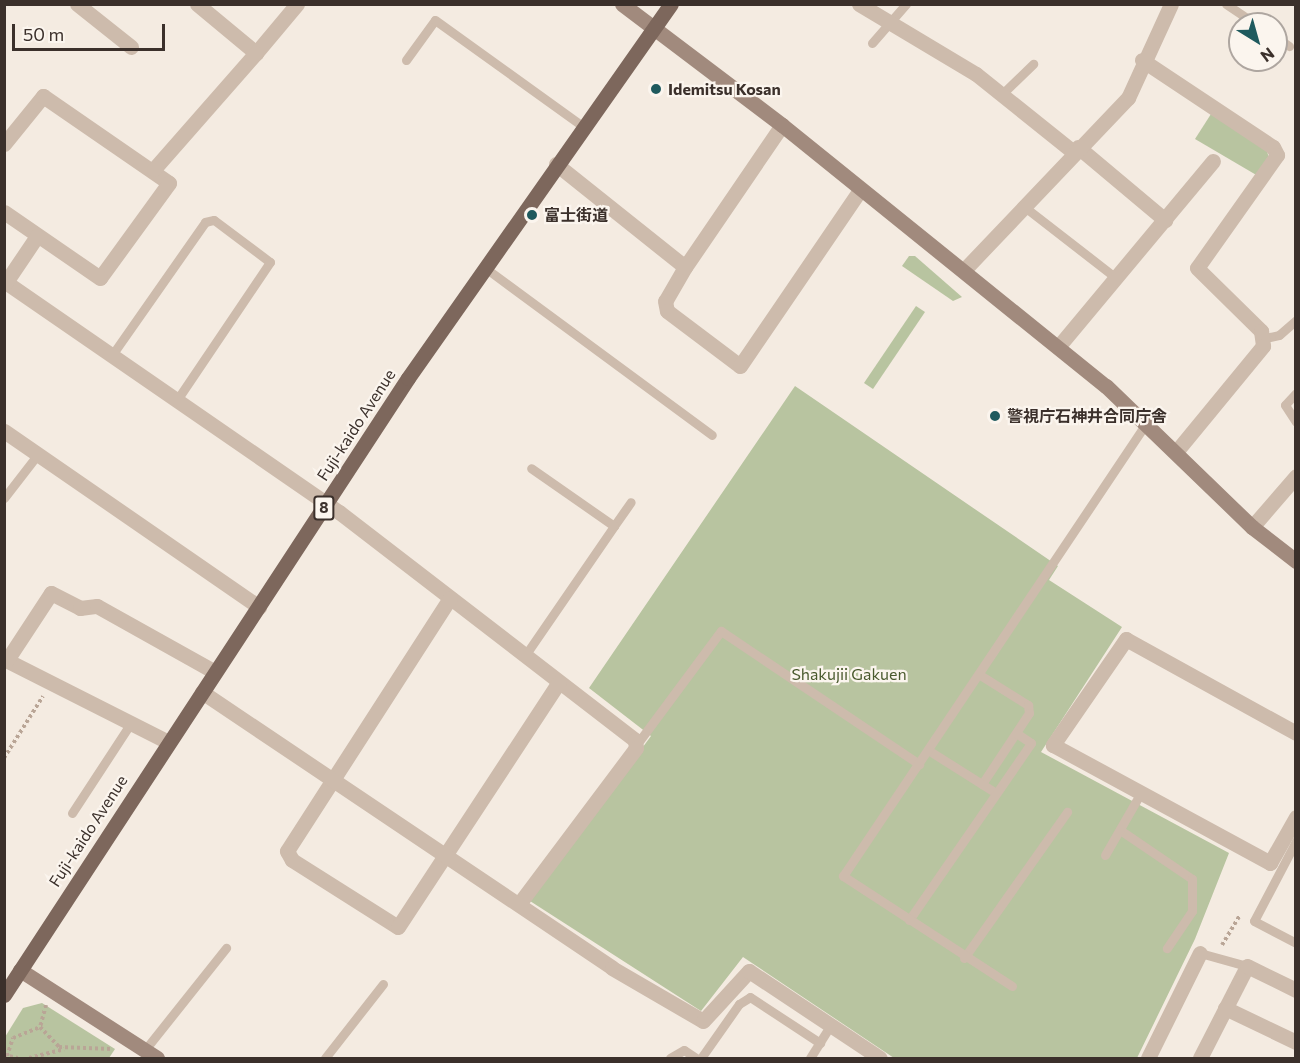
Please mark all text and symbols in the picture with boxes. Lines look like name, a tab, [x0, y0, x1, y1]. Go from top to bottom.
scale bar	[15, 12, 168, 50]
north arrow	[1228, 12, 1288, 72]
text: 50 m	[23, 23, 64, 45]
text: N	[1257, 44, 1278, 66]
place label: Idemitsu Kosan	[668, 79, 781, 99]
marker: Idemitsu Kosan	[649, 82, 663, 96]
place label: 富士街道	[544, 205, 608, 225]
marker: 富士街道	[525, 208, 539, 222]
street label: Fuji-kaido Avenue	[313, 366, 399, 484]
place label: 警視庁石神井合同庁舎	[1007, 406, 1167, 426]
marker: 警視庁石神井合同庁舎	[988, 409, 1002, 423]
road number: 8	[312, 496, 336, 520]
park label: Shakujii Gakuen	[791, 664, 907, 684]
street label: Fuji-kaido Avenue	[45, 772, 131, 890]

